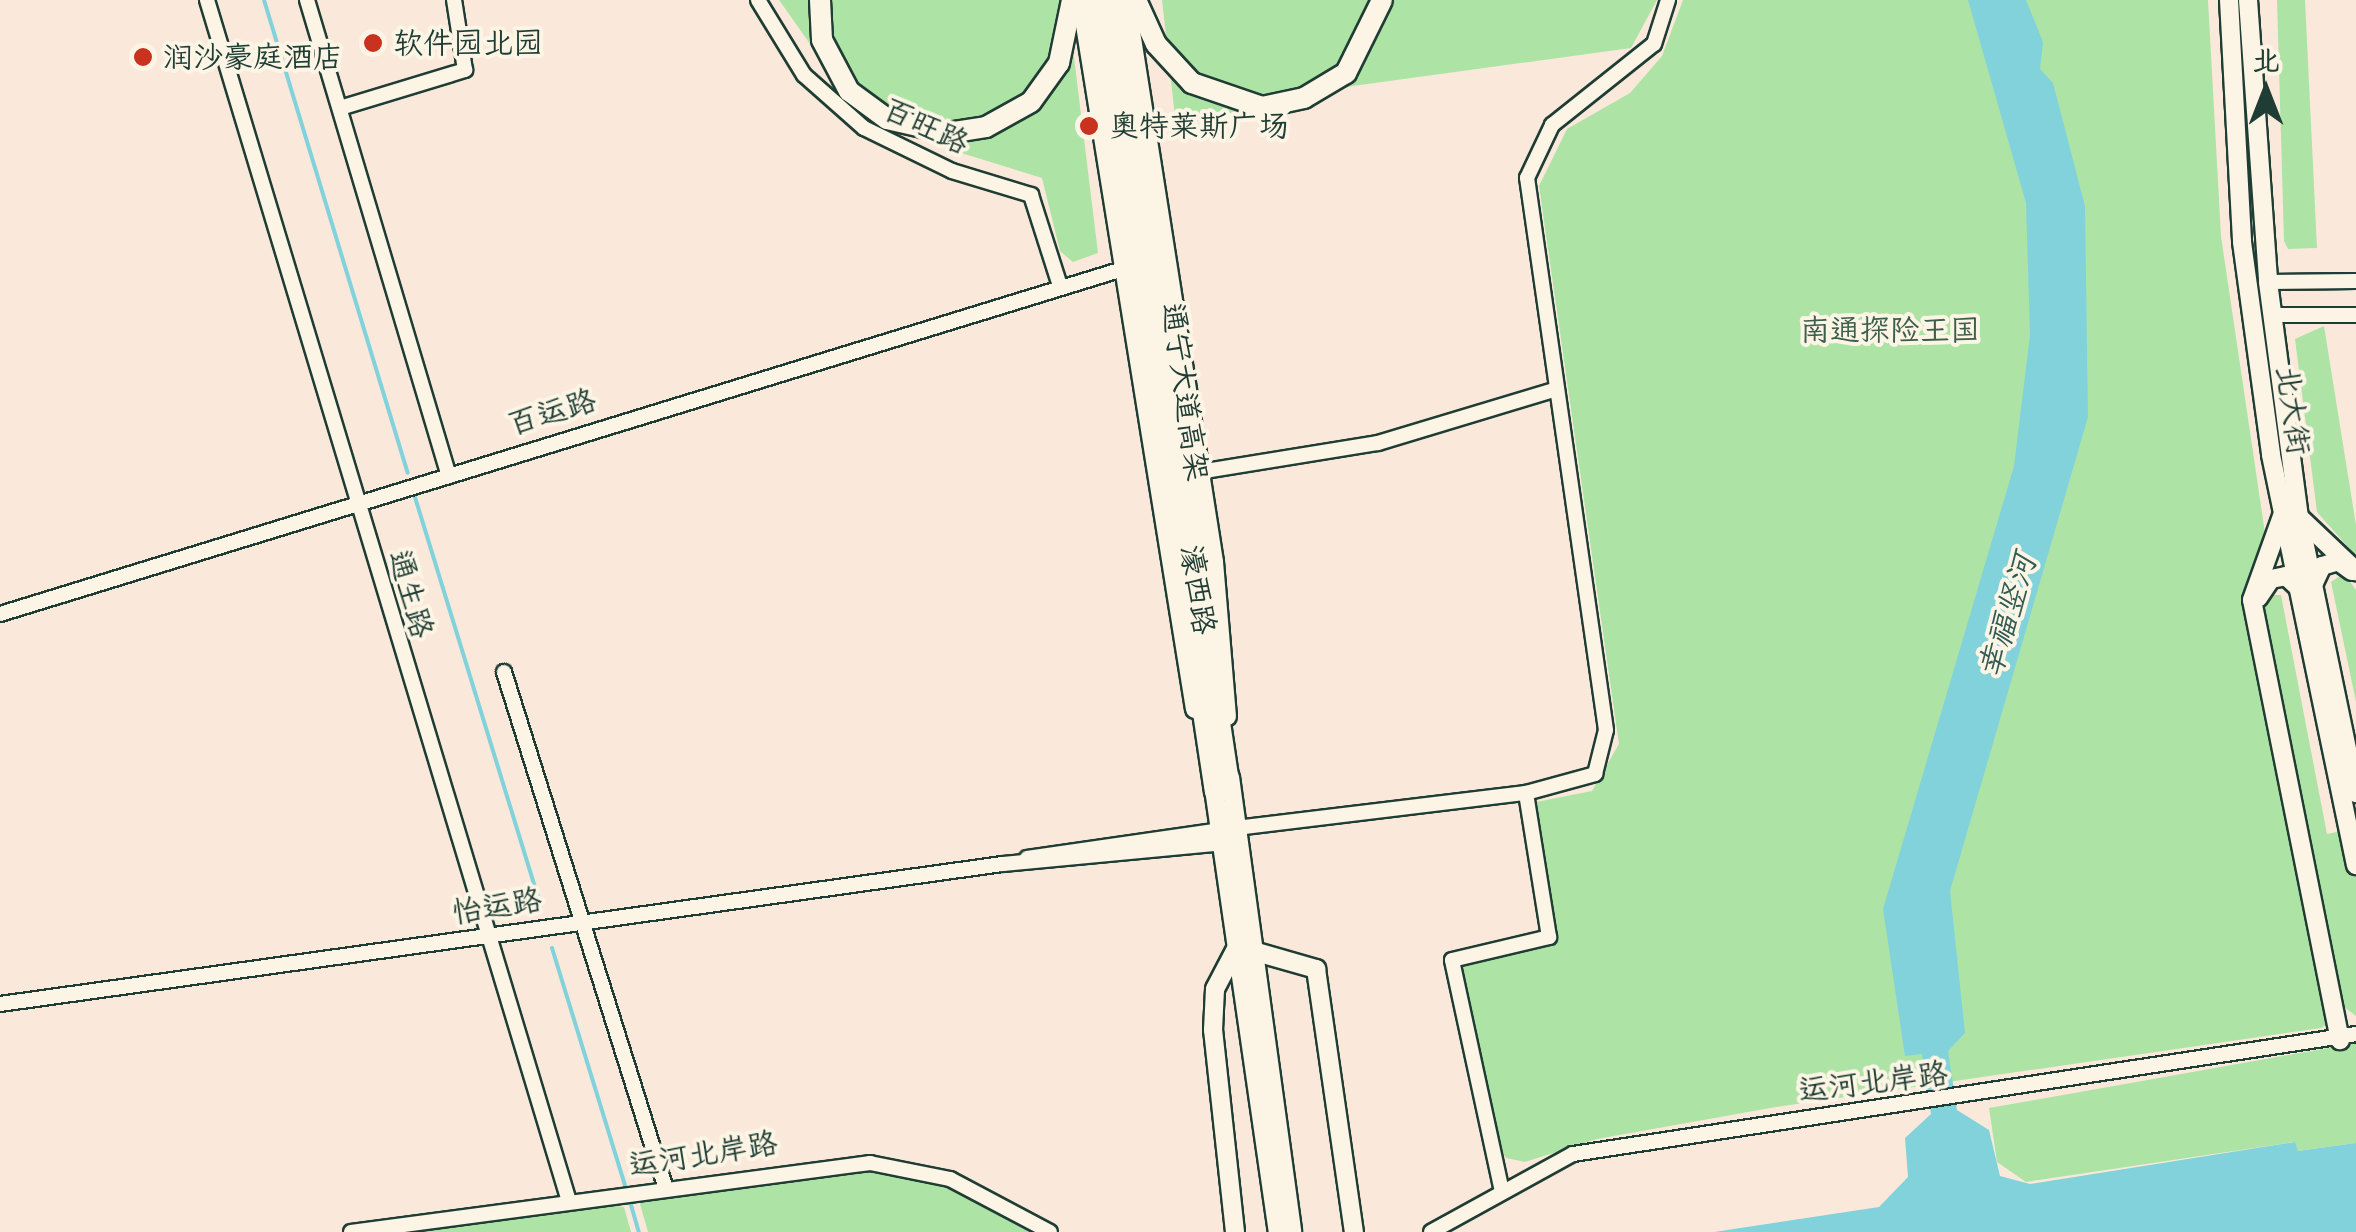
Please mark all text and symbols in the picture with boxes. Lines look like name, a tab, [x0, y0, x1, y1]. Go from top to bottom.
place label: 软件园北园	[393, 25, 543, 61]
marker: 软件园北园	[362, 32, 384, 54]
place label: 润沙豪庭酒店	[163, 39, 343, 75]
north arrow	[2216, 40, 2316, 140]
text: 北	[2252, 43, 2280, 77]
marker: 润沙豪庭酒店	[132, 46, 154, 68]
street label: 百旺路	[878, 91, 974, 161]
place label: 奥特莱斯广场	[1109, 108, 1289, 144]
marker: 奥特莱斯广场	[1078, 115, 1100, 137]
street label: 通宁大道高架	[1155, 300, 1215, 484]
park label: 南通探险王国	[1800, 312, 1980, 348]
street label: 北大街	[2269, 363, 2317, 457]
street label: 百运路	[504, 382, 600, 442]
street label: 濠西路	[1173, 543, 1223, 637]
street label: 通生路	[381, 546, 441, 642]
water label: 幸福竖河	[1970, 549, 2044, 683]
street label: 怡运路	[450, 881, 544, 931]
street label: 运河北岸路	[1796, 1055, 1950, 1109]
street label: 运河北岸路	[626, 1124, 780, 1184]

